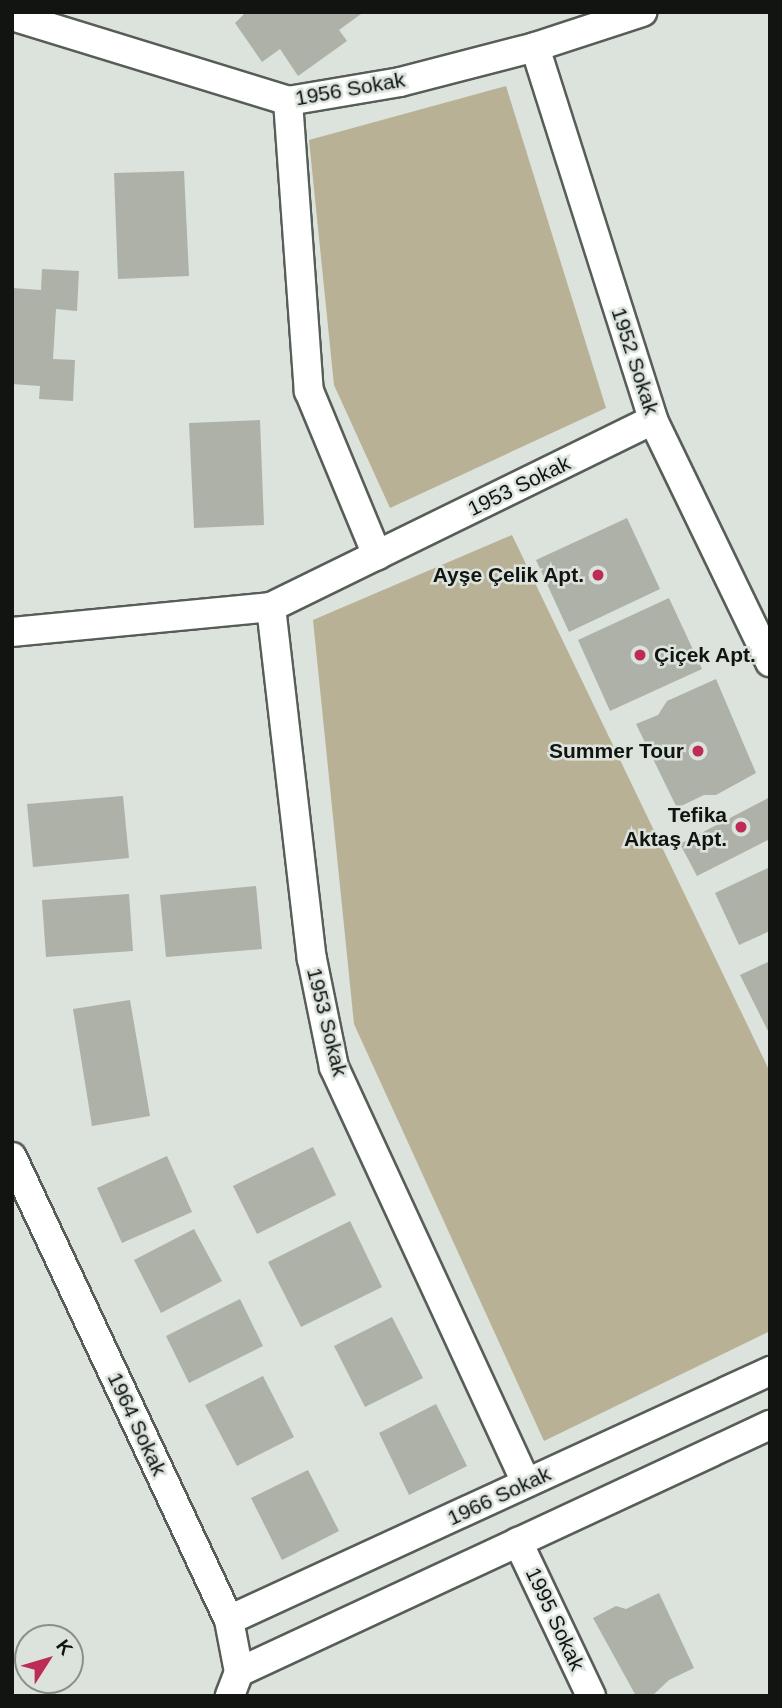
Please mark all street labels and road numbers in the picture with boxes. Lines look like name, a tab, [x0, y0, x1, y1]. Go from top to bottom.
street label: 1956 Sokak	[293, 67, 407, 111]
street label: 1952 Sokak	[606, 304, 664, 418]
street label: 1953 Sokak	[464, 450, 574, 522]
street label: 1953 Sokak	[301, 965, 353, 1079]
street label: 1964 Sokak	[102, 1368, 172, 1480]
street label: 1966 Sokak	[443, 1461, 555, 1531]
street label: 1995 Sokak	[520, 1563, 590, 1675]

